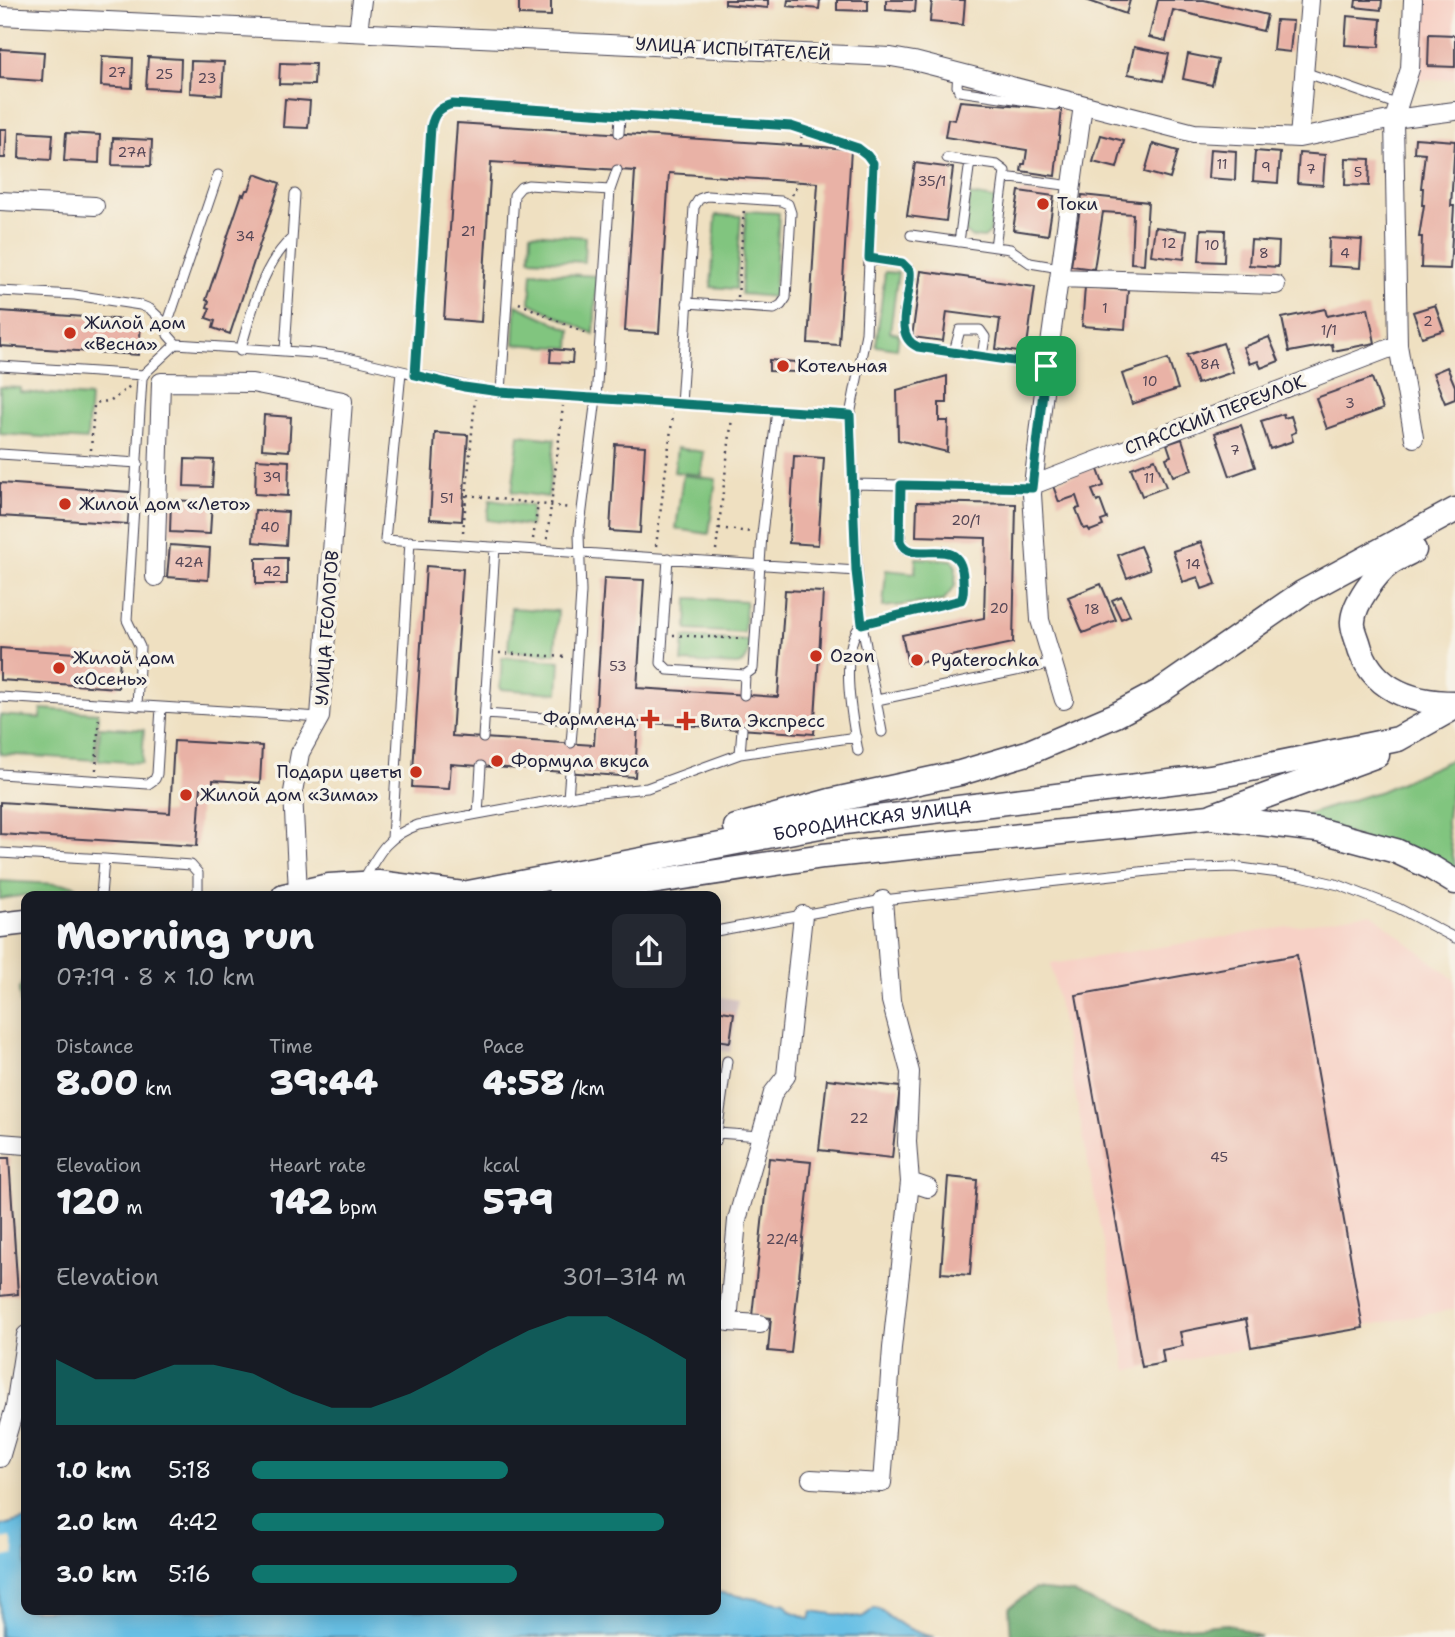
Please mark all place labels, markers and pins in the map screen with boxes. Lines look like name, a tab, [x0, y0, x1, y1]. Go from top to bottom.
place label: Токи	[1057, 192, 1098, 216]
marker: Токи	[1035, 196, 1051, 212]
place label: Жилой дом «Весна»	[84, 311, 186, 356]
marker: Жилой дом «Весна»	[62, 325, 78, 341]
pin	[1016, 336, 1076, 396]
place label: Котельная	[797, 354, 888, 378]
marker: Котельная	[775, 358, 791, 374]
place label: Жилой дом «Лето»	[79, 492, 251, 516]
marker: Жилой дом «Лето»	[57, 496, 73, 512]
place label: Ozon	[830, 644, 875, 668]
place label: Жилой дом «Осень»	[73, 646, 175, 691]
marker: Ozon	[808, 648, 824, 664]
place label: Pyaterochka	[931, 648, 1039, 672]
marker: Pyaterochka	[909, 652, 925, 668]
marker: Жилой дом «Осень»	[51, 660, 67, 676]
place label: Фармленд	[543, 707, 637, 731]
place label: Вита Экспресс	[700, 709, 825, 733]
marker: Фармленд	[642, 711, 658, 727]
marker: Вита Экспресс	[678, 713, 694, 729]
place label: Формула вкуса	[511, 749, 649, 773]
marker: Формула вкуса	[489, 753, 505, 769]
place label: Подари цветы	[277, 760, 402, 784]
marker: Подари цветы	[408, 764, 424, 780]
place label: Жилой дом «Зима»	[200, 783, 378, 807]
marker: Жилой дом «Зима»	[178, 787, 194, 803]

